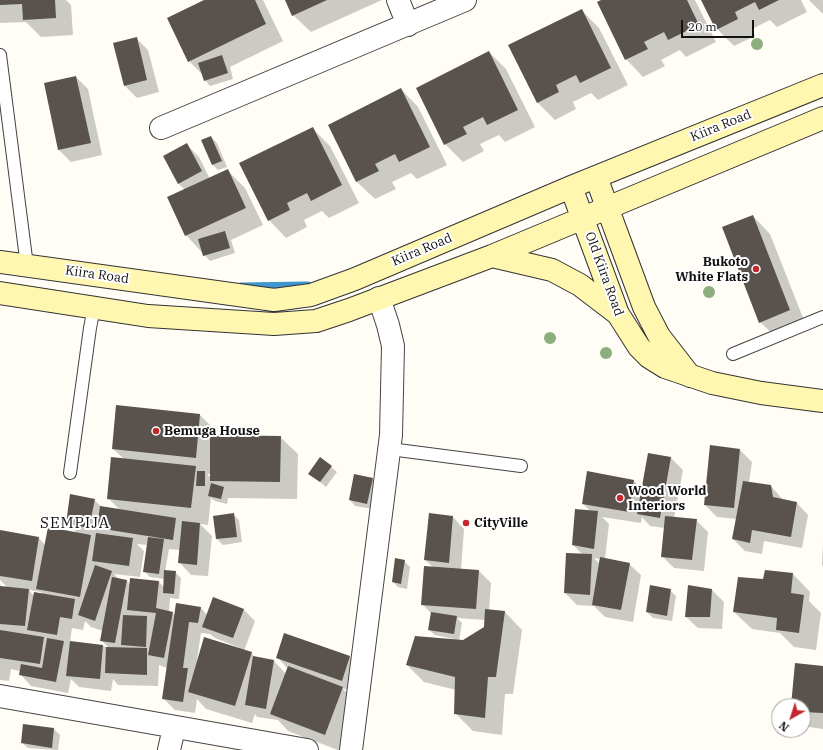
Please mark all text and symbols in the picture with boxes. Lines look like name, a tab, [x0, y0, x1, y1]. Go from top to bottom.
scale bar	[683, 12, 756, 38]
text: 20 m	[688, 19, 717, 34]
street label: Kiira Road	[688, 107, 754, 145]
street label: Kiira Road	[389, 230, 455, 270]
street label: Old Kiira Road	[582, 230, 626, 318]
place label: Bukoto White Flats	[675, 254, 748, 285]
street label: Kiira Road	[64, 263, 130, 287]
marker: Bukoto White Flats	[751, 264, 761, 274]
place label: Bemuga House	[164, 423, 260, 439]
marker: Bemuga House	[151, 426, 161, 436]
place label: Wood World Interiors	[628, 483, 707, 514]
marker: Wood World Interiors	[615, 493, 625, 503]
district label: SEMPIJA	[40, 515, 110, 533]
place label: CityVille	[474, 515, 528, 531]
marker: CityVille	[461, 518, 471, 528]
north arrow	[771, 698, 811, 738]
text: N	[776, 718, 792, 735]

